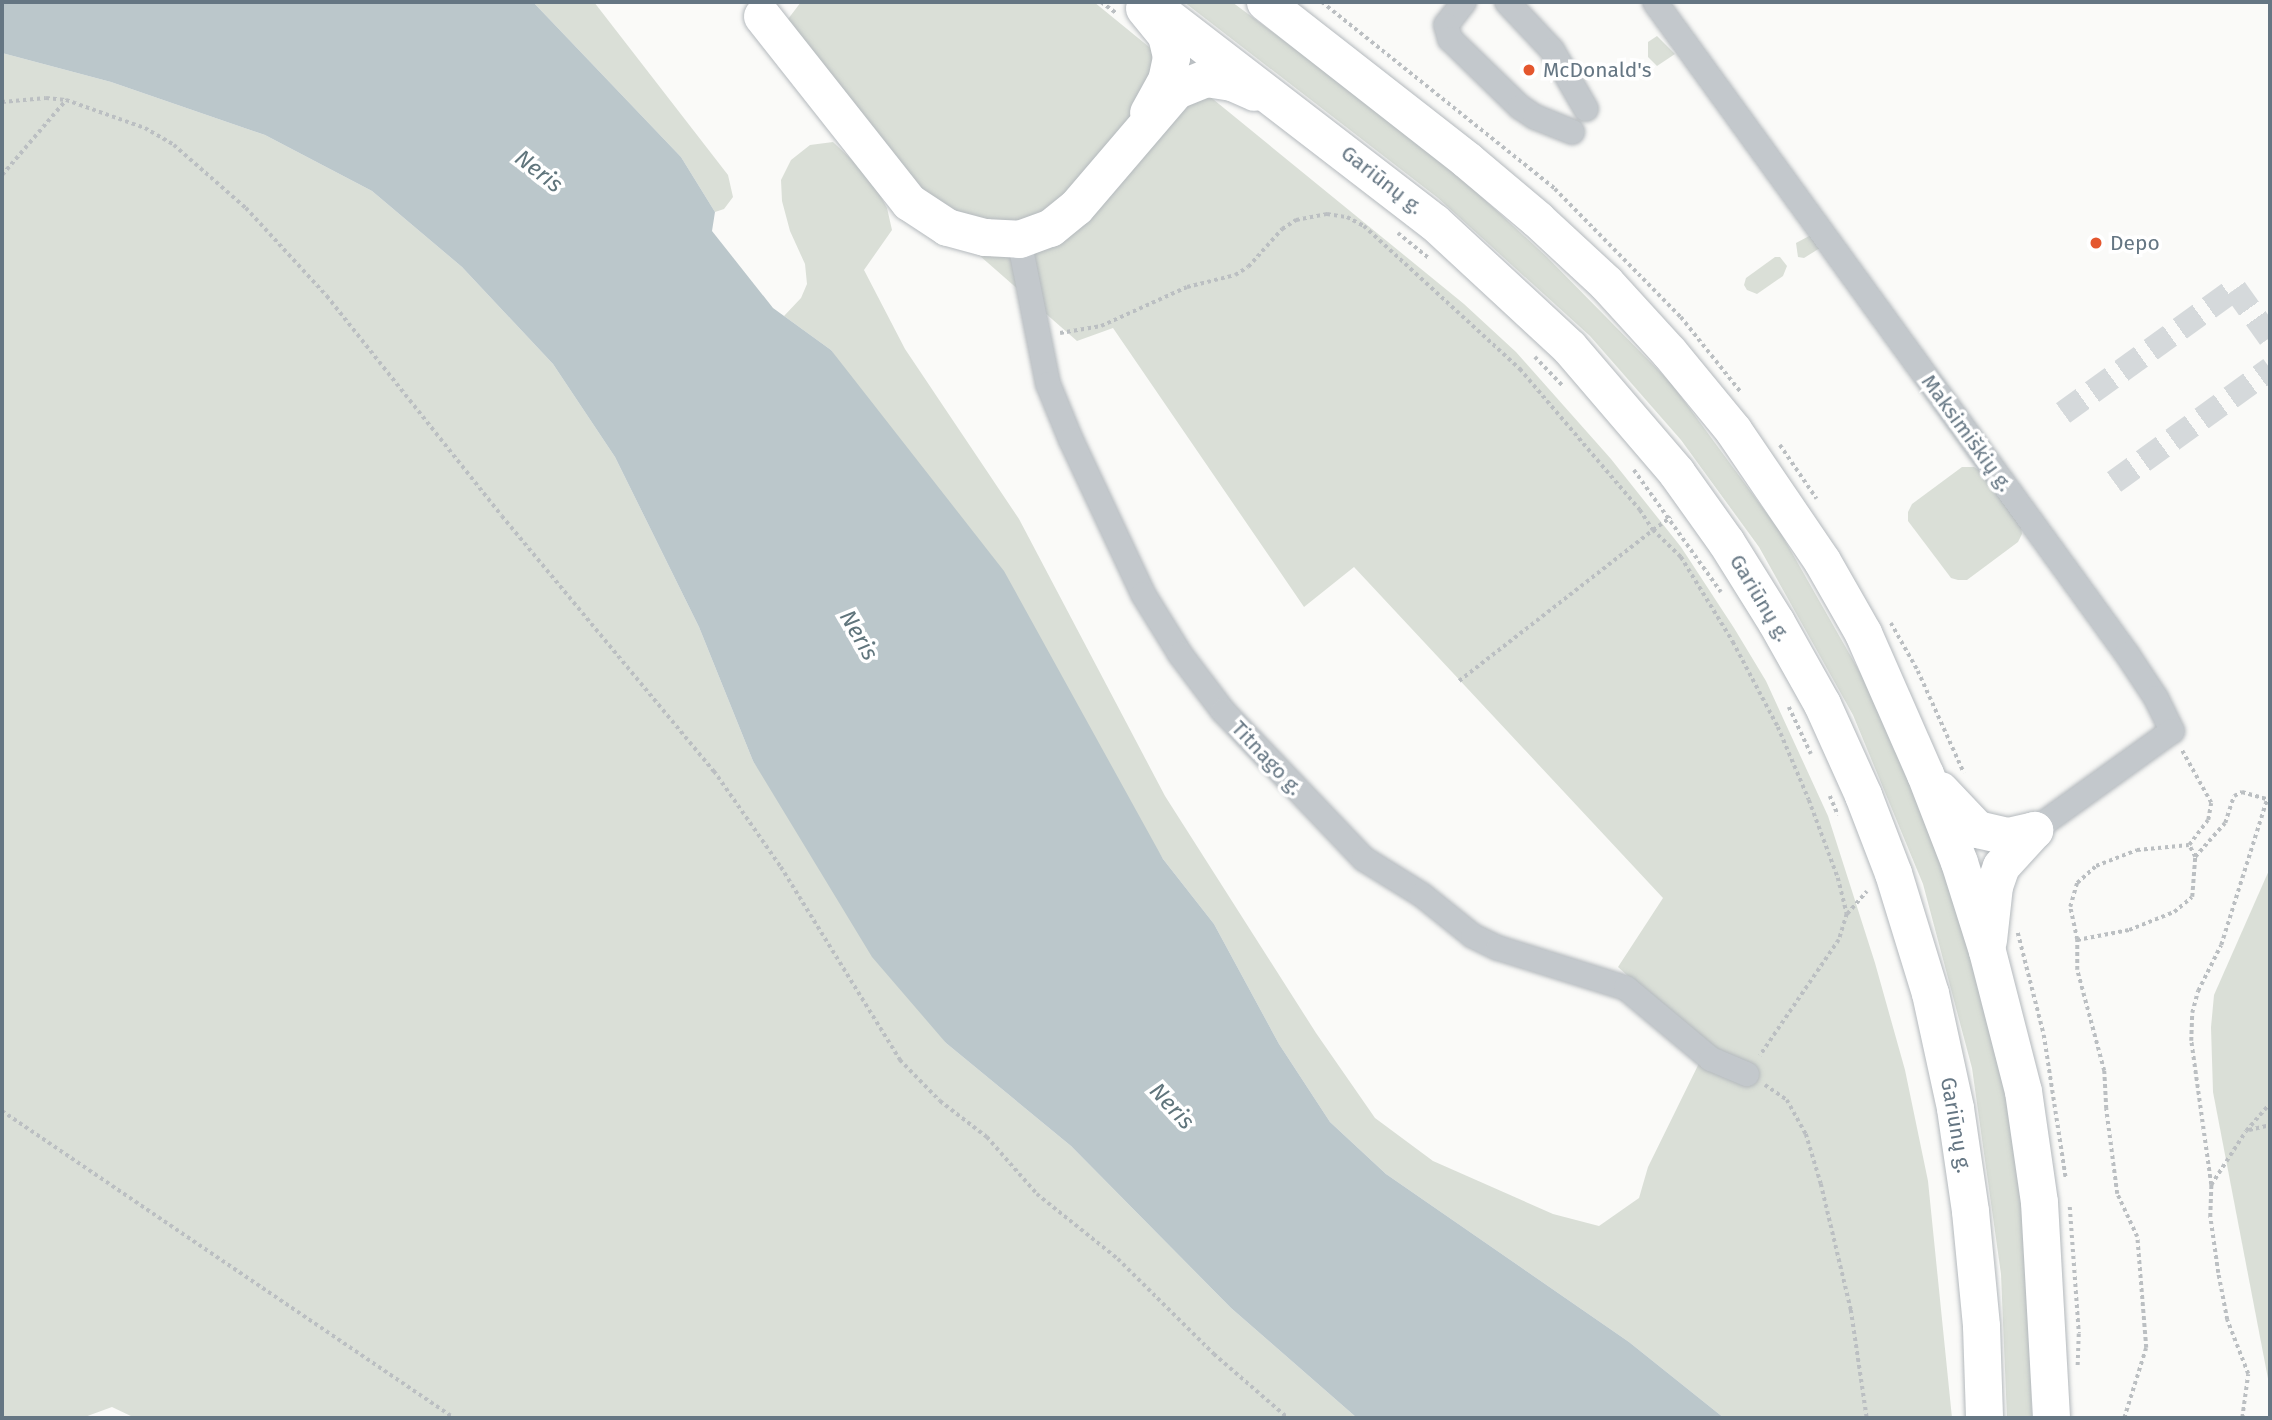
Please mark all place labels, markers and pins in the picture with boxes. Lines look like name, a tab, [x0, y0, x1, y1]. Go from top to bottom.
place label: McDonald's	[1543, 57, 1651, 83]
marker: McDonald's	[1521, 62, 1537, 78]
place label: Depo	[2110, 230, 2160, 256]
marker: Depo	[2088, 235, 2104, 251]

